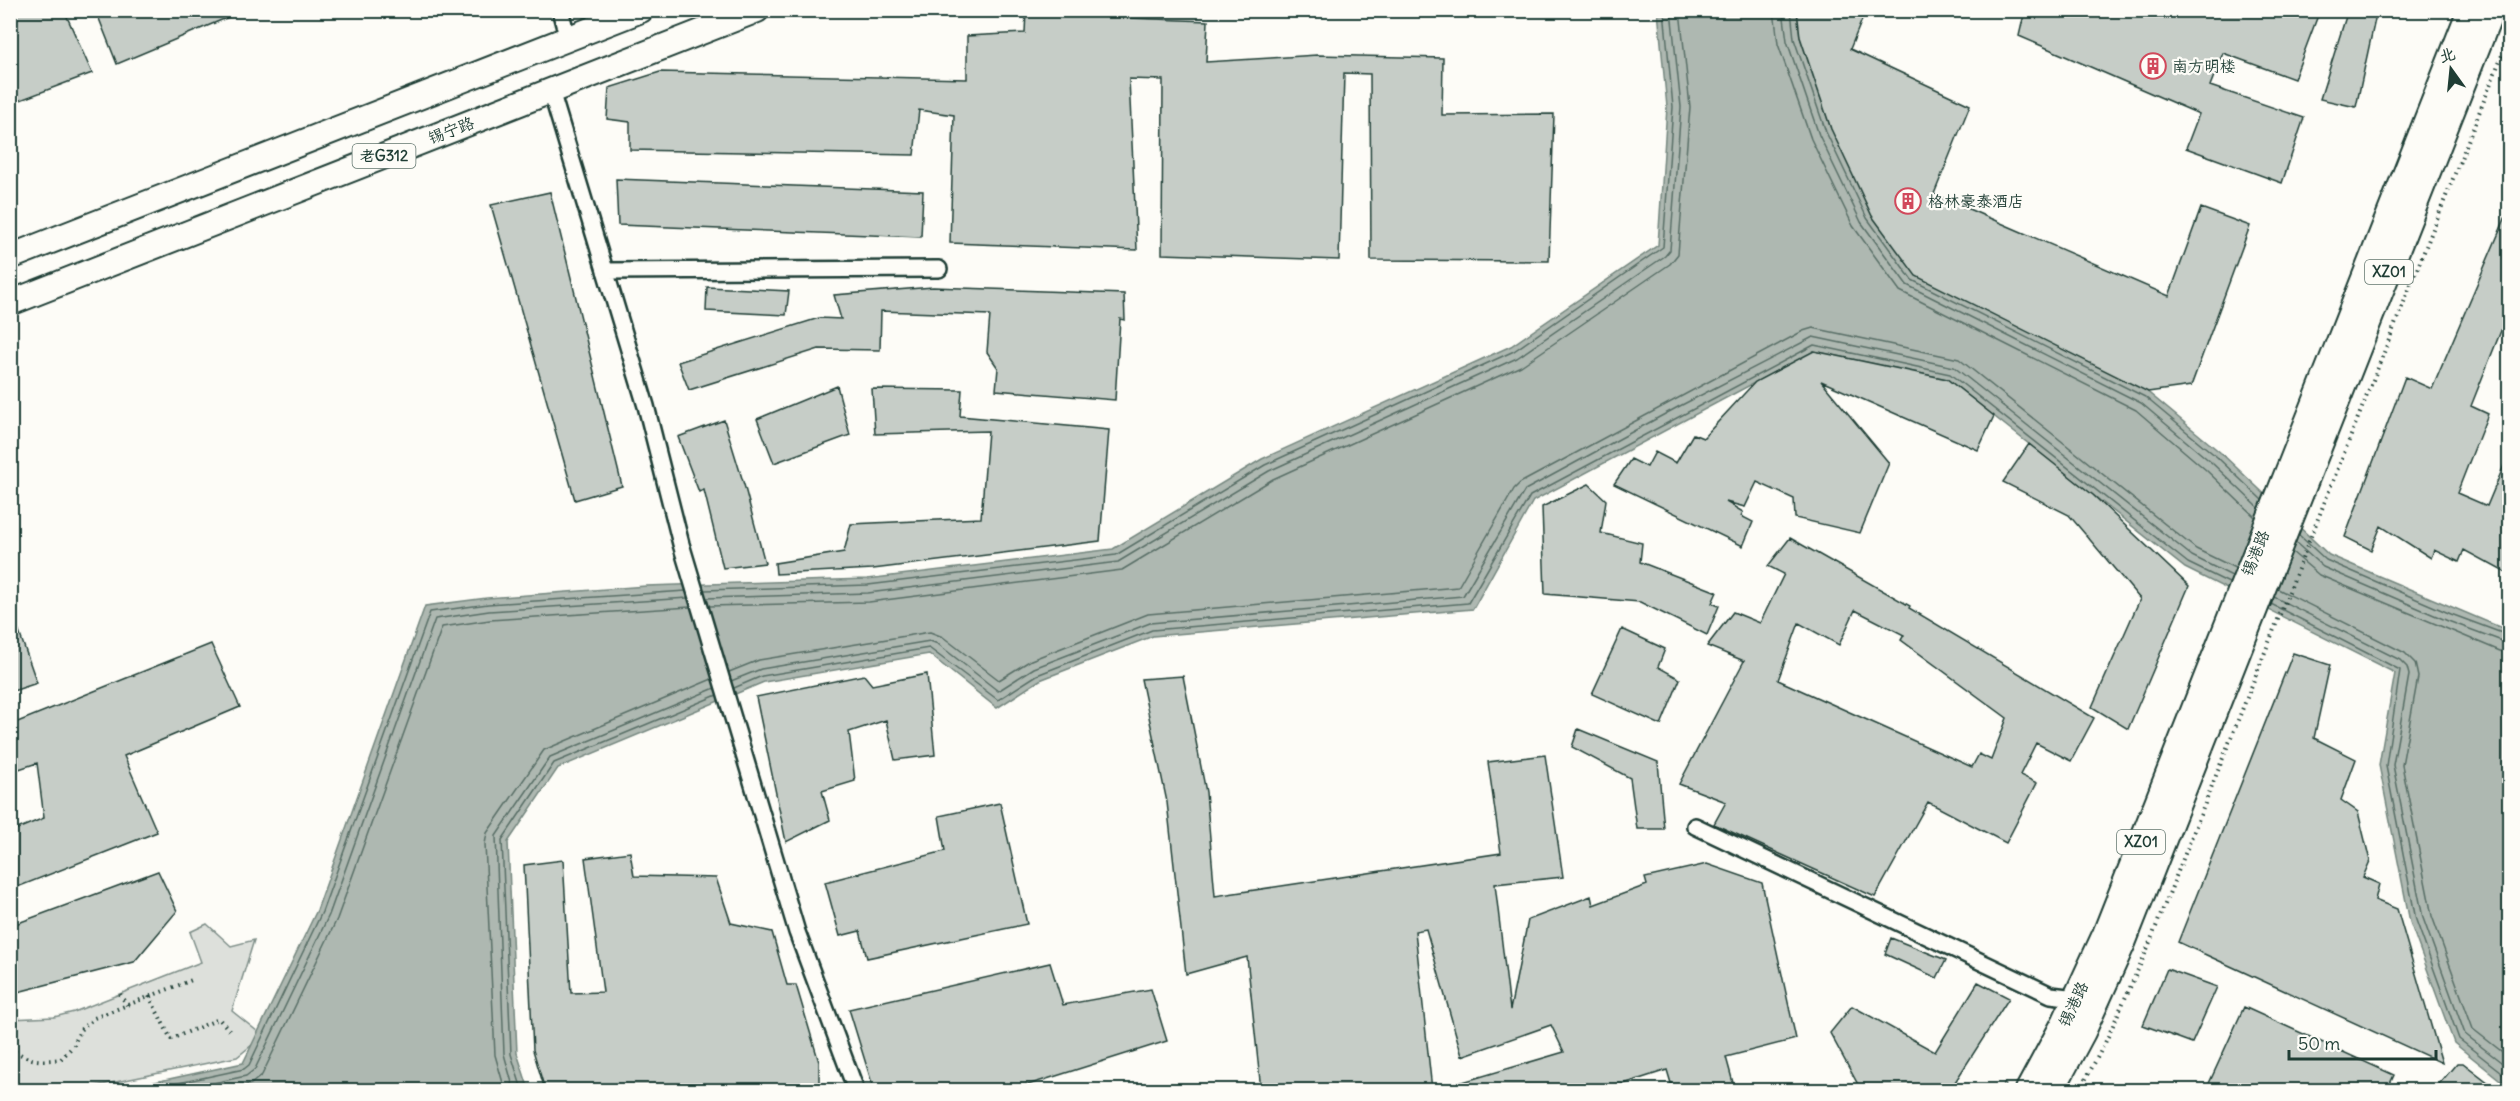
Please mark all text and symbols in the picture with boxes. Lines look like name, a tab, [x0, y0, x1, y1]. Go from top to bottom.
north arrow	[2421, 39, 2481, 99]
text: 北	[2437, 43, 2457, 66]
building icon: 南方明楼	[2138, 51, 2168, 81]
place label: 南方明楼	[2172, 56, 2236, 76]
street label: 锡宁路	[425, 112, 477, 148]
road number: 老G312	[352, 144, 416, 168]
building icon: 格林豪泰酒店	[1893, 186, 1923, 216]
place label: 格林豪泰酒店	[1928, 191, 2024, 211]
road number: XZ01	[2365, 260, 2413, 284]
street label: 锡港路	[2237, 527, 2273, 579]
road number: XZ01	[2117, 830, 2165, 854]
street label: 锡港路	[2054, 978, 2092, 1030]
scale bar	[2289, 1023, 2436, 1061]
text: 50 m	[2298, 1032, 2340, 1055]

